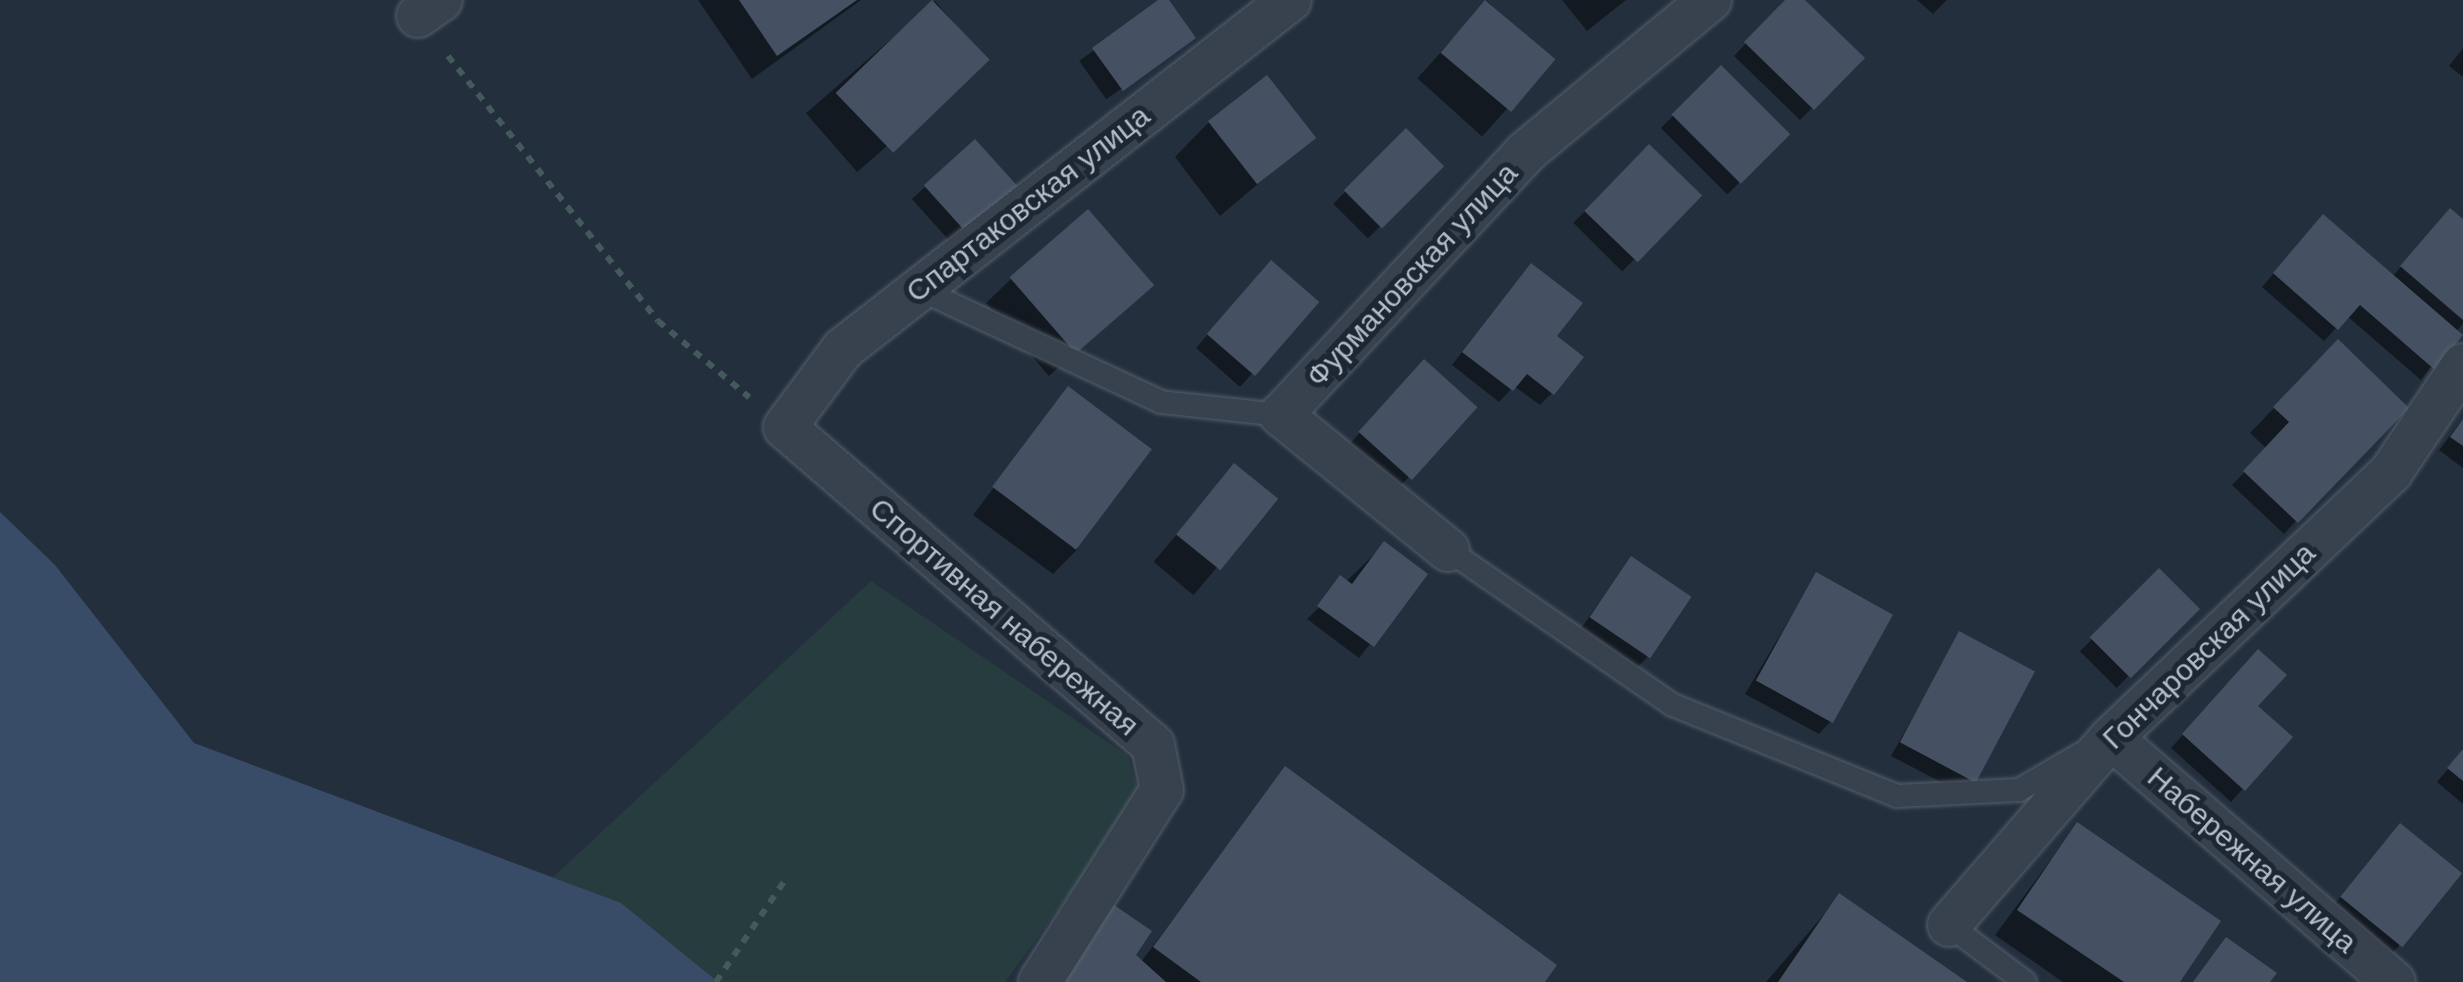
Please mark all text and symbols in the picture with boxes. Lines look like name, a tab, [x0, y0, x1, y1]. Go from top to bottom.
street label: Спартаковская улица	[899, 98, 1157, 310]
street label: Фурмановская улица	[1299, 156, 1525, 394]
street label: Спортивная набережная	[862, 490, 1146, 744]
street label: Гончаровская улица	[2095, 535, 2323, 757]
street label: Набережная улица	[2140, 759, 2364, 961]

